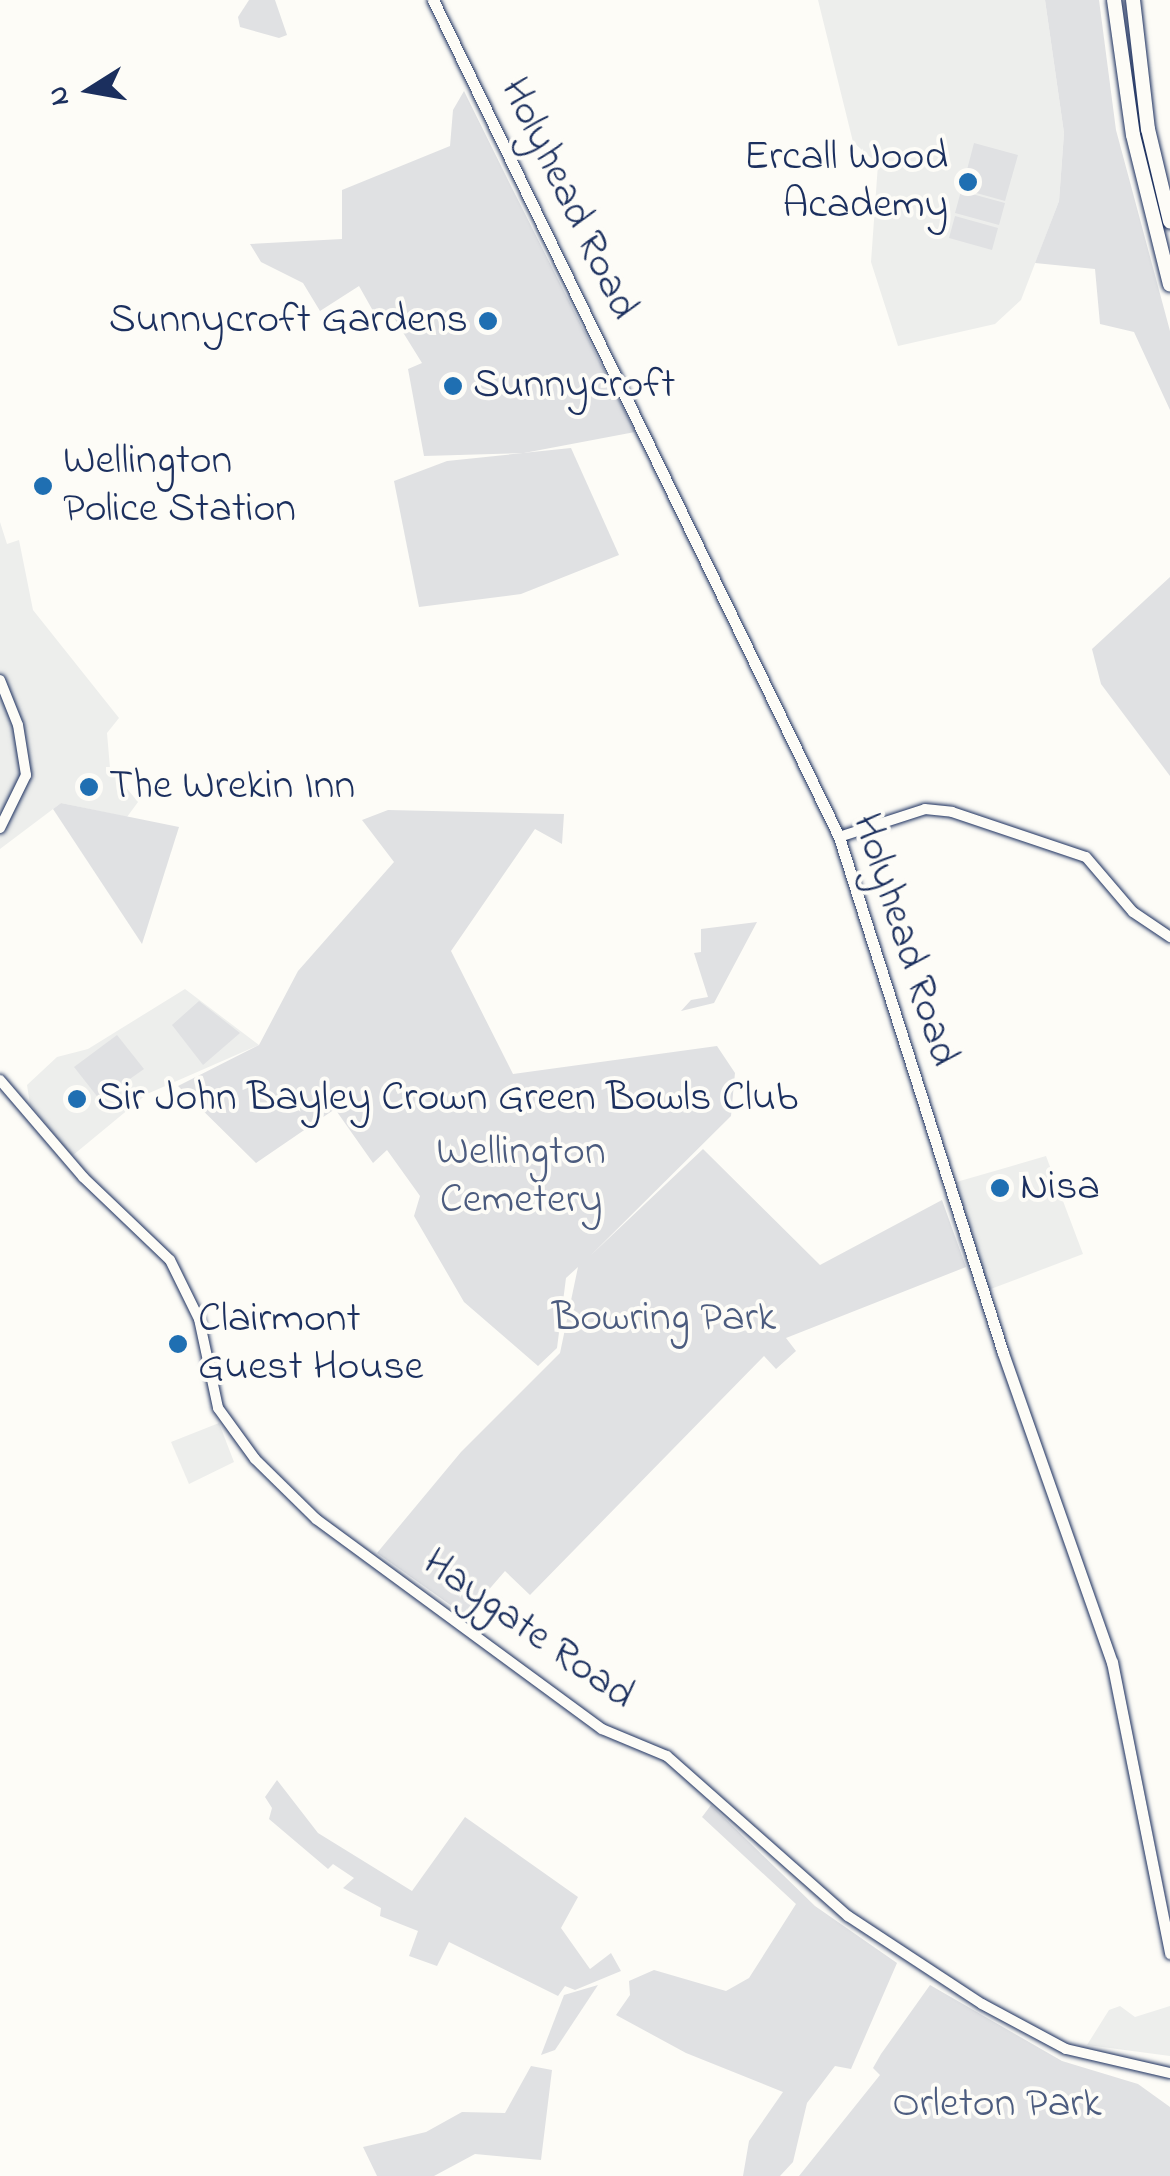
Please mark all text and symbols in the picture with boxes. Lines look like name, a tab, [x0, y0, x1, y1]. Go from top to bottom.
north arrow	[40, 40, 140, 140]
street label: Holyhead Road	[488, 70, 648, 328]
text: N	[38, 83, 82, 109]
place label: Ercall Wood Academy	[744, 133, 948, 232]
marker: Ercall Wood Academy	[957, 171, 979, 193]
place label: Sunnycroft Gardens	[109, 296, 468, 346]
marker: Sunnycroft Gardens	[477, 310, 499, 332]
place label: Sunnycroft	[473, 361, 675, 411]
marker: Sunnycroft	[442, 375, 464, 397]
place label: Wellington Police Station	[63, 437, 296, 536]
marker: Wellington Police Station	[32, 475, 54, 497]
place label: The Wrekin Inn	[109, 762, 355, 812]
marker: The Wrekin Inn	[78, 776, 100, 798]
street label: Holyhead Road	[840, 807, 968, 1073]
place label: Sir John Bayley Crown Green Bowls Club	[97, 1074, 798, 1124]
marker: Sir John Bayley Crown Green Bowls Club	[66, 1088, 88, 1110]
park label: Wellington Cemetery	[436, 1128, 606, 1226]
place label: Nisa	[1020, 1163, 1100, 1213]
marker: Nisa	[989, 1177, 1011, 1199]
park label: Bowring Park	[552, 1294, 776, 1344]
place label: Clairmont Guest House	[198, 1295, 423, 1394]
marker: Clairmont Guest House	[167, 1333, 189, 1355]
street label: Haygate Road	[412, 1539, 644, 1721]
park label: Orleton Park	[892, 2080, 1102, 2130]

